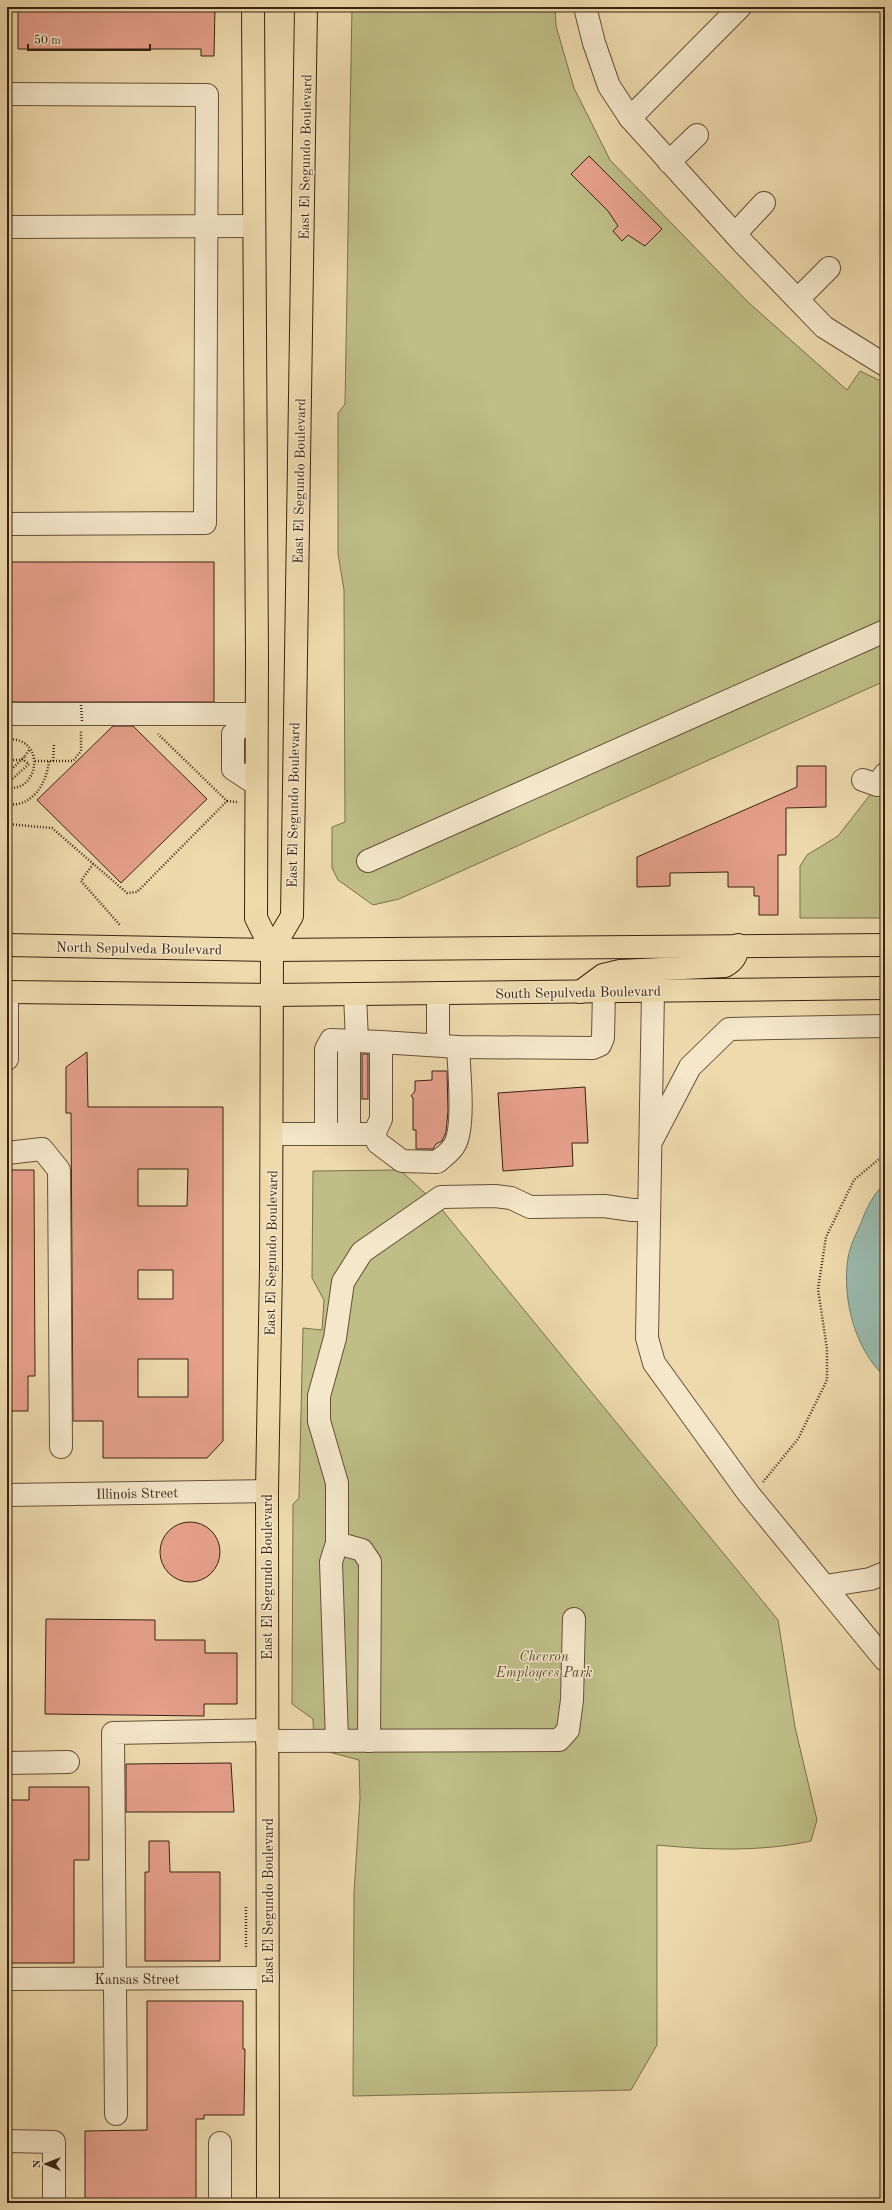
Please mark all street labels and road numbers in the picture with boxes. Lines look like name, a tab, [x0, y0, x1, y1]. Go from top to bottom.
street label: East El Segundo Boulevard	[298, 74, 314, 240]
street label: East El Segundo Boulevard	[292, 398, 308, 564]
street label: East El Segundo Boulevard	[286, 722, 302, 888]
street label: North Sepulveda Boulevard	[56, 941, 222, 957]
street label: South Sepulveda Boulevard	[495, 985, 661, 1001]
street label: East El Segundo Boulevard	[264, 1170, 280, 1336]
street label: Illinois Street	[96, 1486, 178, 1502]
street label: East El Segundo Boulevard	[261, 1494, 275, 1660]
street label: East El Segundo Boulevard	[262, 1818, 276, 1984]
street label: Kansas Street	[94, 1973, 180, 1987]

